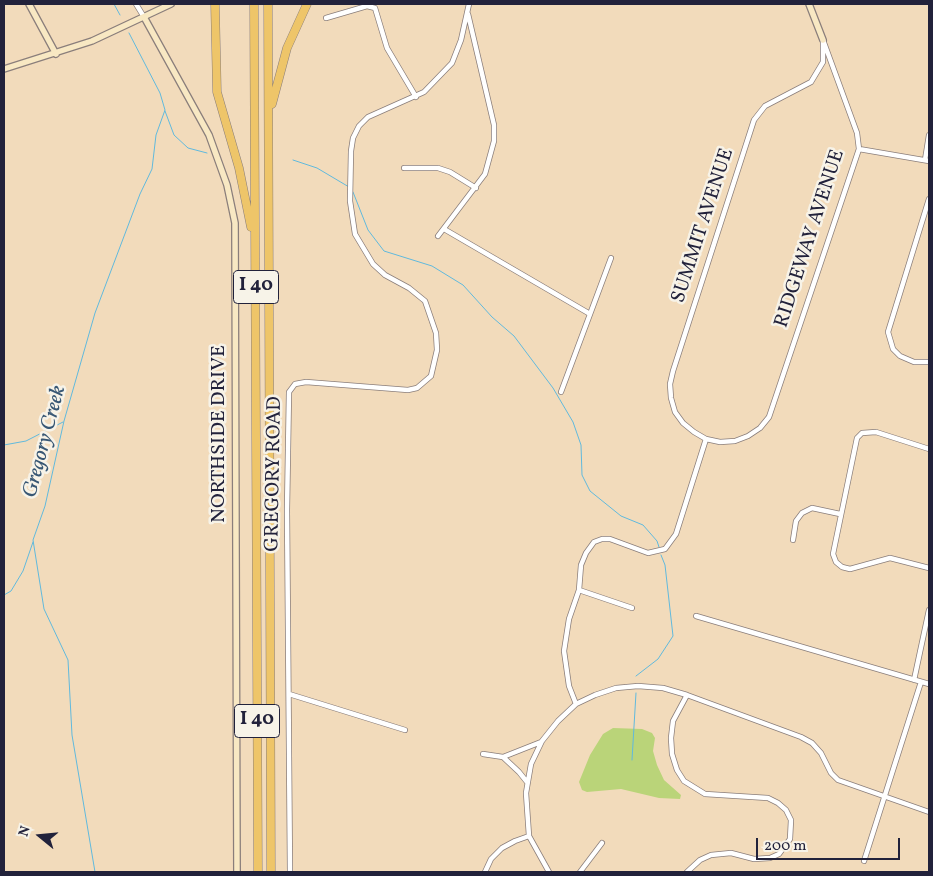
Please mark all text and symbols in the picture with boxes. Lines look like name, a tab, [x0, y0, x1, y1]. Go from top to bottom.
street label: SUMMIT AVENUE	[668, 146, 740, 306]
street label: RIDGEWAY AVENUE	[771, 147, 851, 331]
road number: I 40	[234, 270, 278, 304]
street label: NORTHSIDE DRIVE	[208, 345, 232, 523]
water label: Gregory Creek	[19, 383, 73, 501]
street label: GREGORY ROAD	[262, 396, 288, 552]
road number: I 40	[234, 704, 280, 738]
north arrow	[15, 811, 65, 861]
text: N	[15, 824, 36, 839]
scale bar	[758, 828, 902, 860]
text: 200 m	[764, 836, 807, 857]

